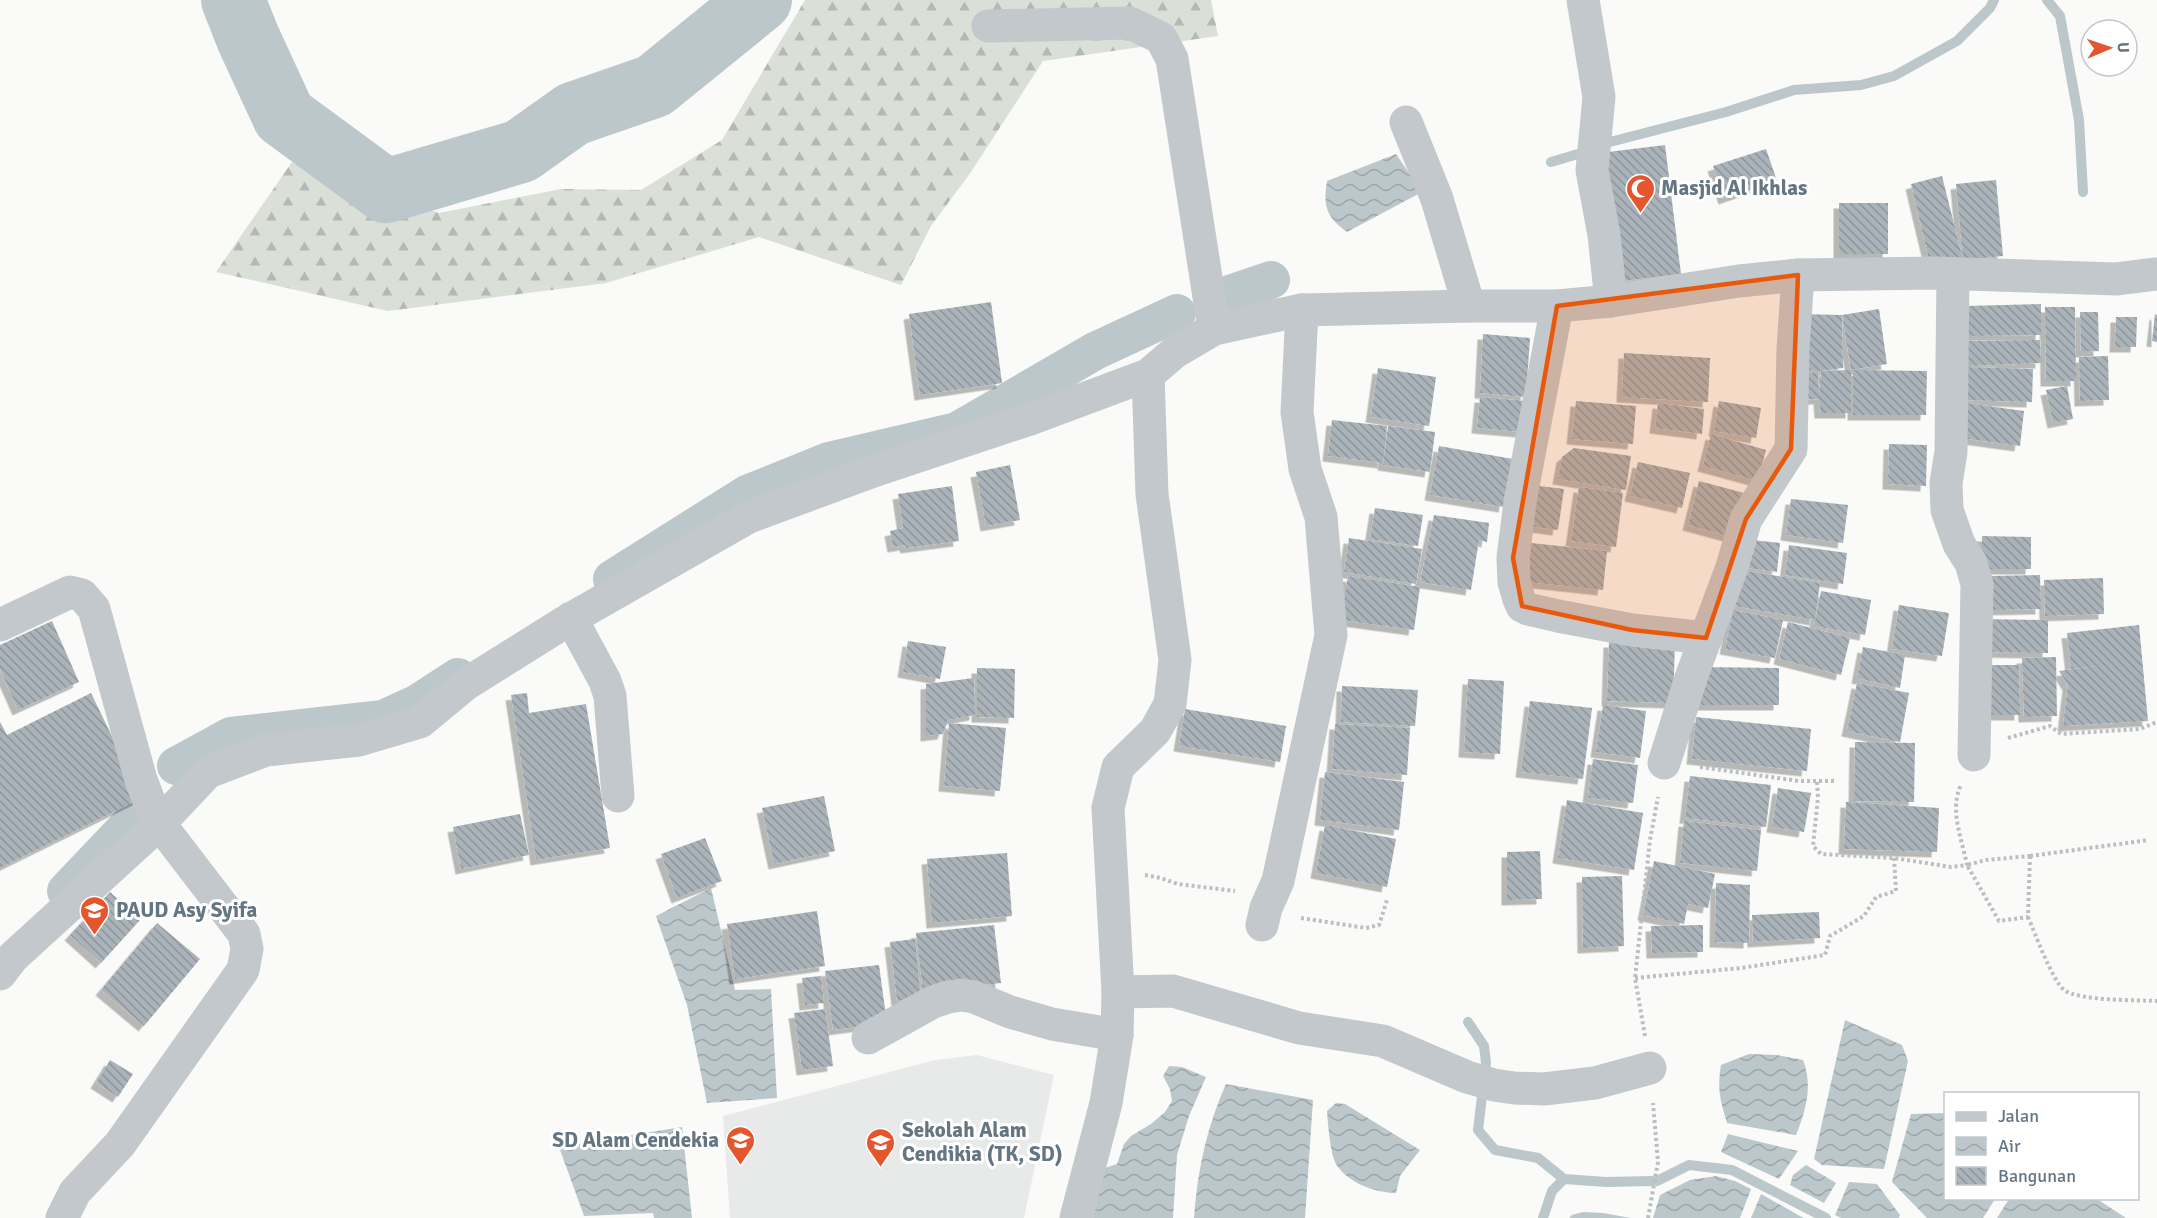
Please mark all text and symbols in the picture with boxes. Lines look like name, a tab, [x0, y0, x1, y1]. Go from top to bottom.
north arrow	[2079, 18, 2139, 78]
text: U	[2113, 42, 2133, 53]
mosque icon: Masjid Al Ikhlas	[1624, 172, 1656, 214]
place label: Masjid Al Ikhlas	[1661, 175, 1807, 201]
school or university icon: PAUD Asy Syifa	[79, 894, 111, 936]
place label: PAUD Asy Syifa	[116, 897, 258, 923]
legend	[1944, 1092, 2139, 1200]
text: Jalan	[1998, 1105, 2039, 1127]
place label: Sekolah Alam Cendikia (TK, SD)	[902, 1117, 1063, 1167]
school or university icon: SD Alam Cendekia	[724, 1124, 756, 1166]
school or university icon: Sekolah Alam Cendikia (TK, SD)	[865, 1126, 897, 1168]
place label: SD Alam Cendekia	[552, 1127, 719, 1153]
text: Air	[1998, 1135, 2021, 1157]
text: Bangunan	[1998, 1165, 2076, 1187]

